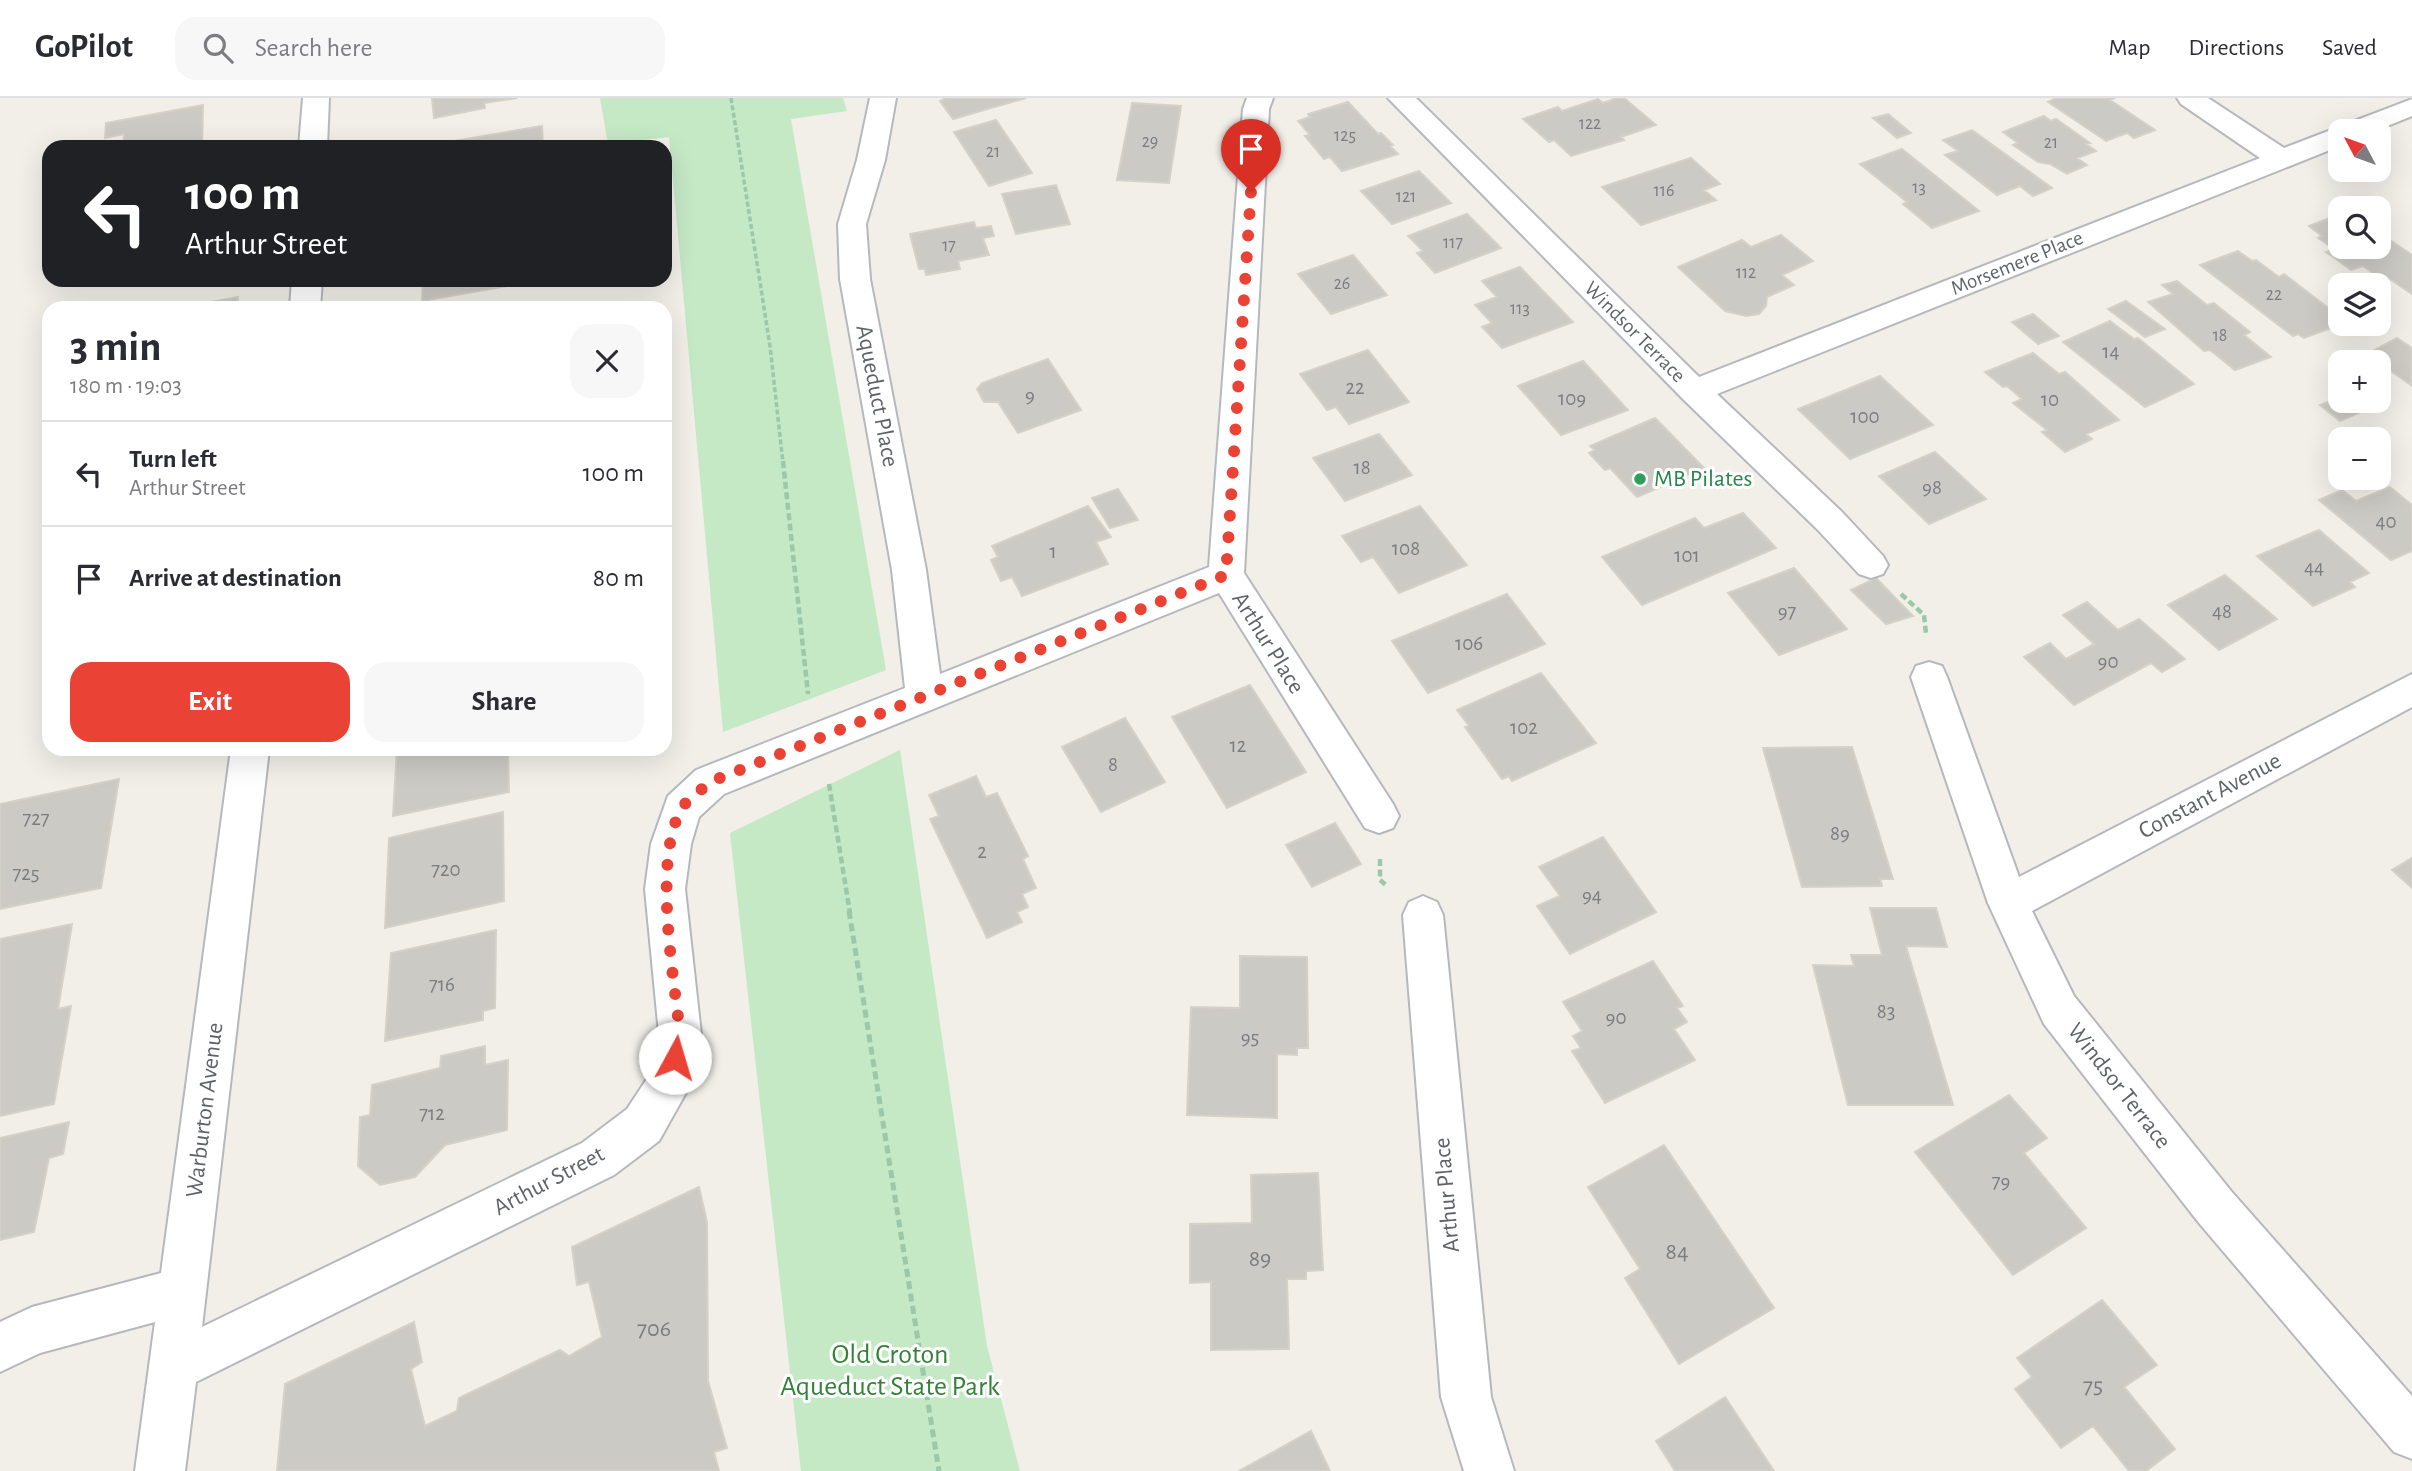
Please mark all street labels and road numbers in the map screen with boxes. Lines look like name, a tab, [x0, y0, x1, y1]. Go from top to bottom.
street label: Morsemere Place	[1948, 227, 2086, 299]
street label: Windsor Terrace	[1581, 278, 1689, 386]
street label: Aqueduct Place	[851, 323, 903, 469]
street label: Arthur Place	[1227, 588, 1309, 698]
street label: Constant Avenue	[2135, 748, 2285, 844]
street label: Windsor Terrace	[2063, 1019, 2175, 1153]
street label: Warburton Avenue	[182, 1021, 228, 1199]
street label: Arthur Place	[1430, 1137, 1464, 1253]
street label: Arthur Street	[490, 1142, 609, 1220]

